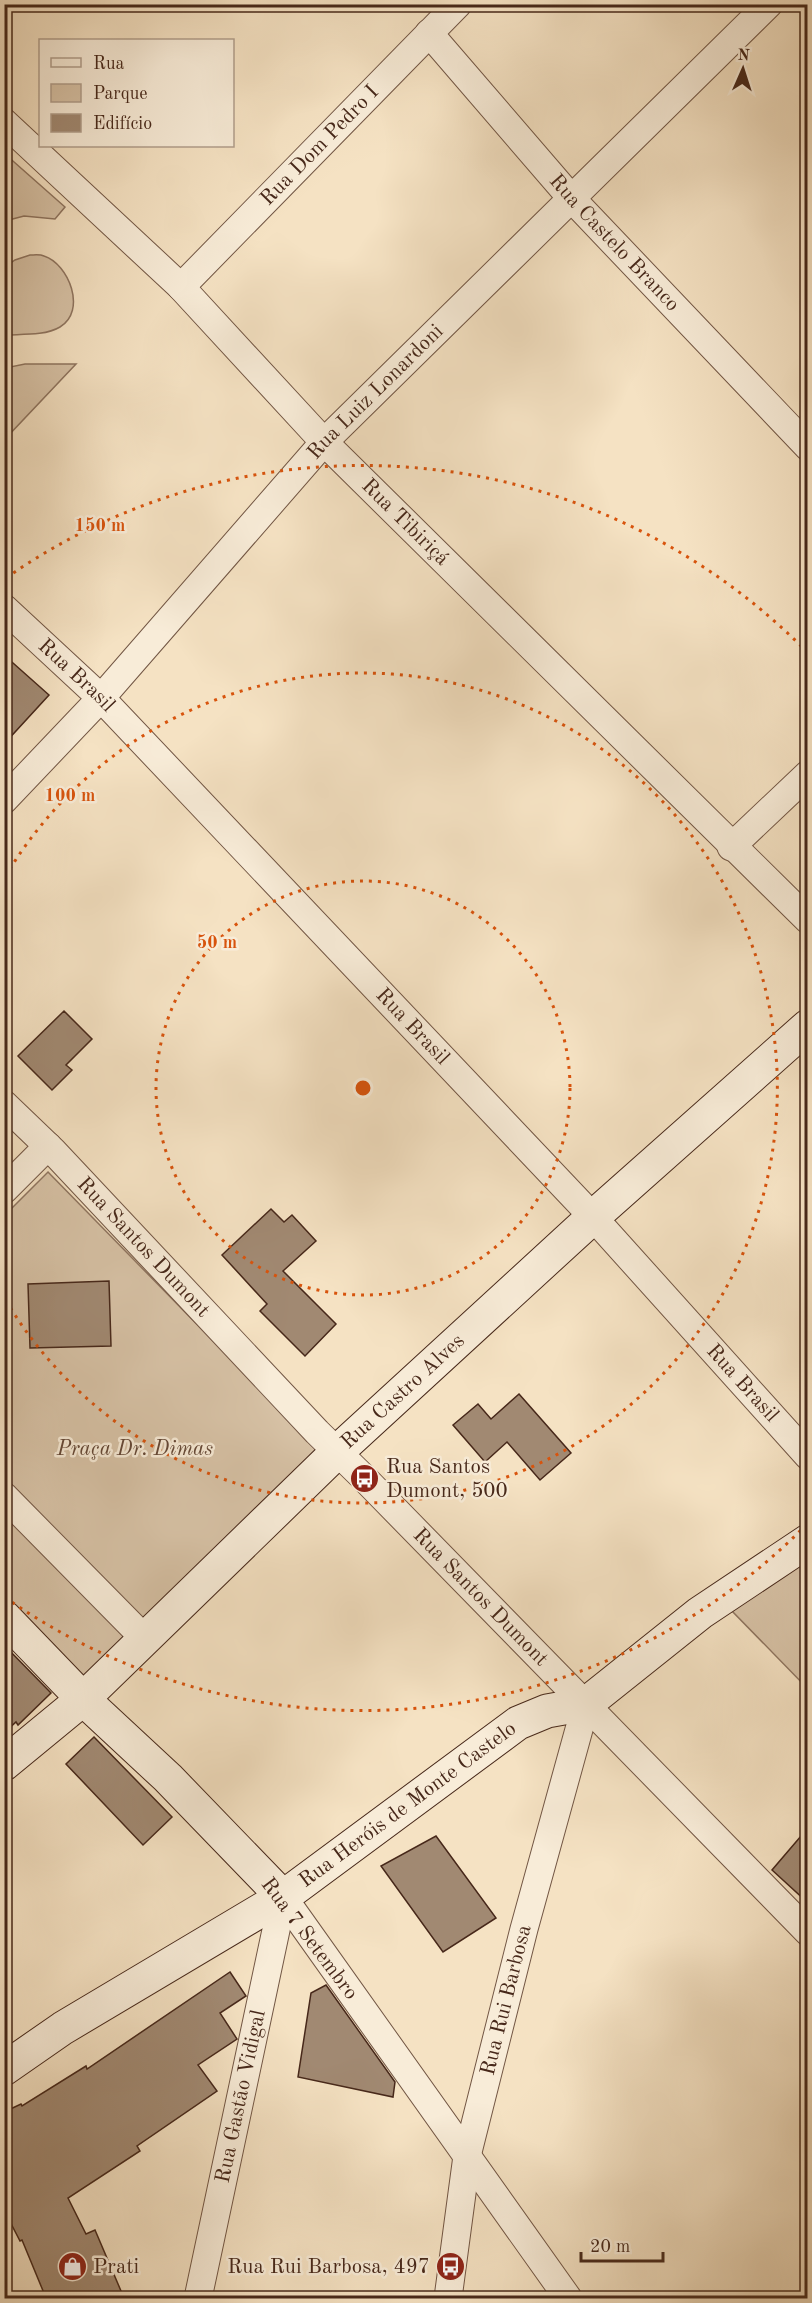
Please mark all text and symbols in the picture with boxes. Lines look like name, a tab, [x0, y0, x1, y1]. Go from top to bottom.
legend	[39, 39, 234, 147]
north arrow	[713, 39, 773, 99]
text: N	[737, 48, 751, 64]
text: Rua	[93, 55, 124, 73]
street label: Rua Dom Pedro I	[256, 81, 383, 210]
text: Parque	[93, 85, 148, 103]
text: Edifício	[93, 115, 152, 133]
street label: Rua Castelo Branco	[545, 170, 683, 315]
street label: Rua Luiz Lonardoni	[303, 320, 447, 463]
street label: Rua Tibiriçá	[357, 475, 453, 570]
text: 150 m	[75, 517, 125, 535]
street label: Rua Brasil	[34, 635, 119, 716]
text: 100 m	[45, 787, 95, 805]
text: 50 m	[197, 934, 237, 952]
street label: Rua Brasil	[372, 984, 453, 1069]
centre of rings	[353, 1078, 373, 1098]
street label: Rua Santos Dumont	[73, 1173, 214, 1321]
street label: Rua Castro Alves	[337, 1330, 469, 1453]
street label: Rua Brasil	[702, 1340, 783, 1426]
park label: Praça Dr. Dimas	[56, 1439, 213, 1460]
place label: Rua Santos Dumont, 500	[386, 1457, 508, 1502]
bus stop icon: Rua Santos Dumont, 500	[349, 1463, 381, 1495]
street label: Rua Santos Dumont	[409, 1524, 552, 1670]
street label: Rua Heróis de Monte Castelo	[295, 1718, 520, 1892]
street label: Rua 7 Setembro	[256, 1874, 362, 2004]
street label: Rua Rui Barbosa	[477, 1923, 535, 2078]
street label: Rua Gastão Vidigal	[212, 2008, 269, 2185]
scale bar	[581, 2225, 664, 2263]
text: 20 m	[590, 2238, 630, 2256]
shop icon: Prati	[56, 2251, 88, 2283]
bus stop icon: Rua Rui Barbosa, 497	[435, 2251, 467, 2283]
place label: Prati	[93, 2257, 139, 2278]
place label: Rua Rui Barbosa, 497	[227, 2257, 430, 2278]

